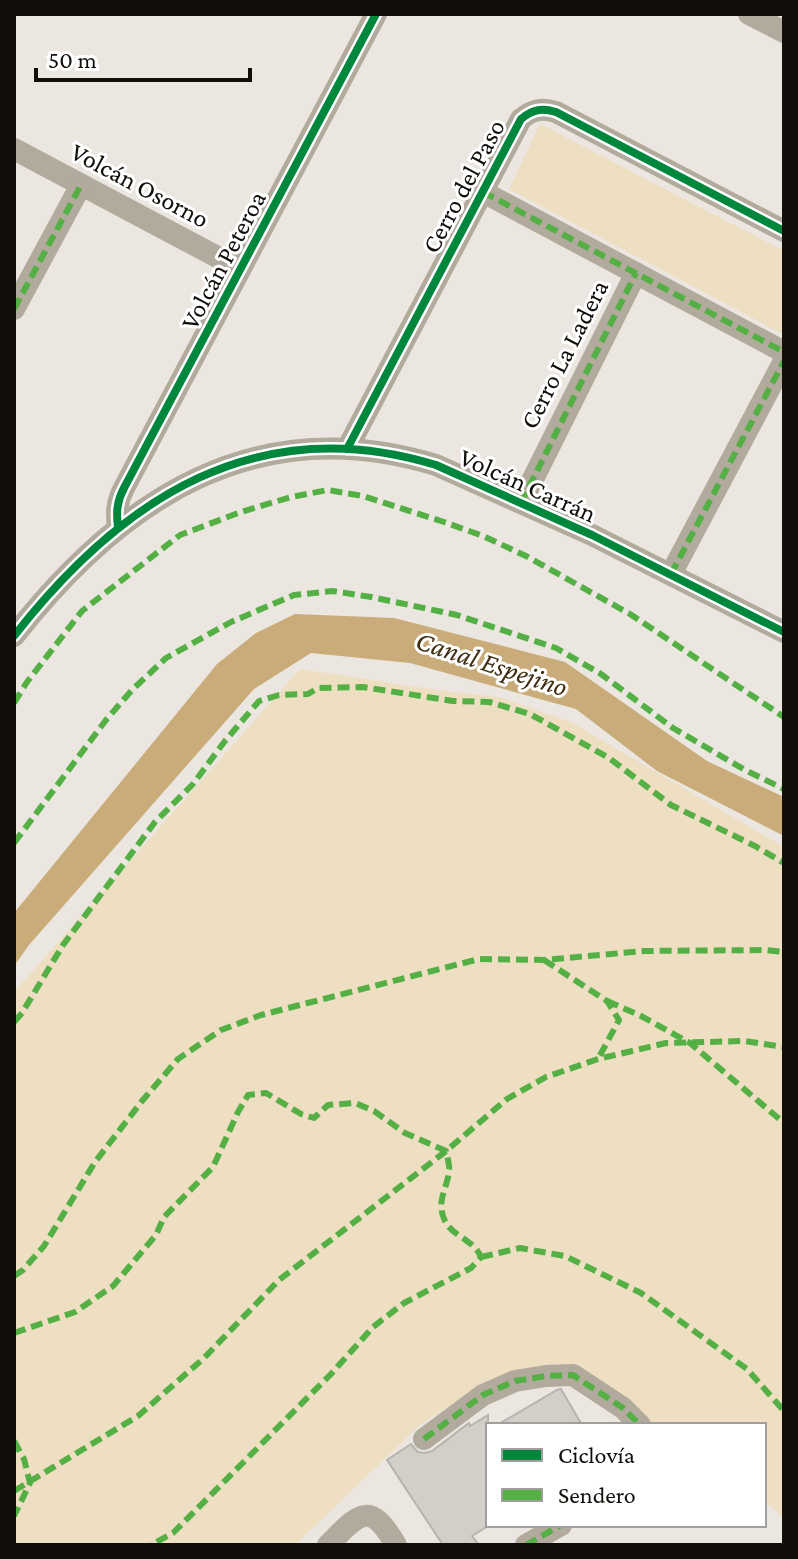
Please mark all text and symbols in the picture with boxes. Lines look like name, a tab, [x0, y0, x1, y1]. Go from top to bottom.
scale bar	[36, 32, 250, 82]
text: 50 m	[48, 46, 97, 73]
street label: Cerro del Paso	[416, 115, 511, 258]
street label: Volcán Osorno	[66, 137, 214, 234]
street label: Volcán Peteroa	[175, 186, 272, 334]
street label: Cerro La Ladera	[515, 275, 614, 433]
street label: Volcán Carrán	[455, 442, 601, 528]
water label: Canal Espejino	[412, 624, 571, 703]
legend	[486, 1423, 766, 1527]
text: Ciclovía	[558, 1441, 635, 1468]
text: Sendero	[558, 1481, 636, 1508]

